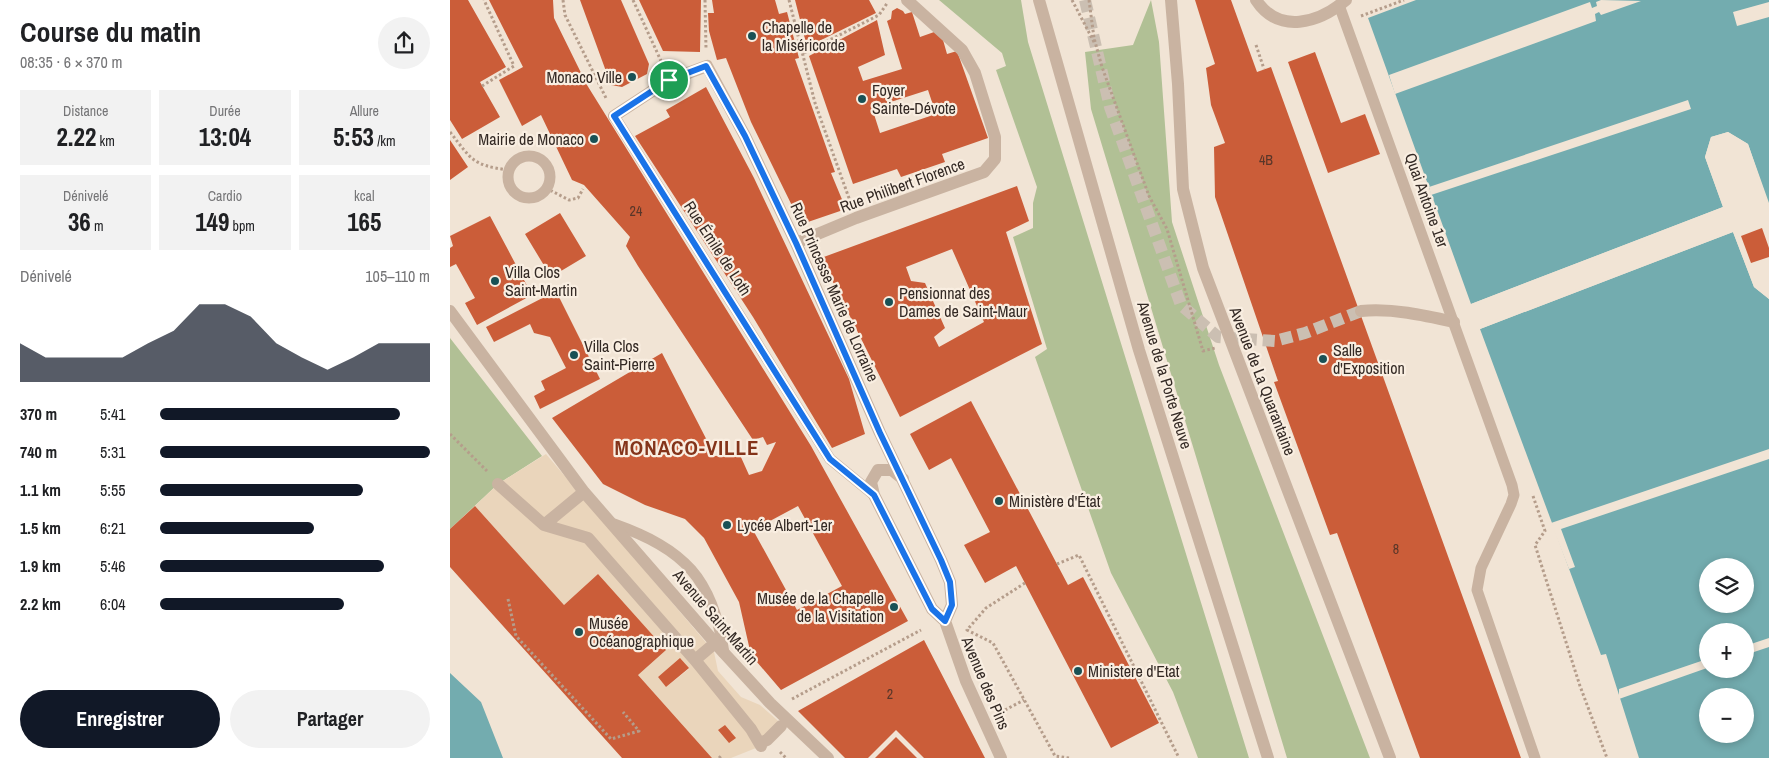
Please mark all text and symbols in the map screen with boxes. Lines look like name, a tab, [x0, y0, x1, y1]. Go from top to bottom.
text: Course du matin	[20, 13, 201, 51]
place label: Chapelle de la Miséricorde	[762, 16, 845, 56]
button: share	[378, 17, 430, 69]
marker: Chapelle de la Miséricorde	[746, 30, 758, 42]
text: 08:35 · 6 × 370 m	[20, 51, 123, 73]
pin	[648, 59, 690, 101]
place label: Monaco Ville	[546, 66, 622, 88]
icon: arrive	[655, 66, 683, 94]
marker: Monaco Ville	[626, 71, 638, 83]
place label: Foyer Sainte-Dévote	[872, 79, 956, 119]
marker: Foyer Sainte-Dévote	[856, 93, 868, 105]
text: Distance	[63, 102, 108, 120]
text: Durée	[209, 102, 241, 120]
text: Allure	[350, 102, 379, 120]
text: 2.22	[56, 120, 96, 154]
text: 13:04	[199, 120, 251, 154]
text: 5:53	[333, 120, 374, 154]
place label: Mairie de Monaco	[478, 128, 584, 150]
text: km	[96, 132, 115, 150]
text: /km	[374, 132, 396, 150]
marker: Mairie de Monaco	[588, 133, 600, 145]
street label: Quai Antoine 1er	[1400, 150, 1455, 251]
house number: 4B	[1259, 151, 1273, 169]
street label: Rue Philibert Florence	[837, 152, 967, 218]
text: Dénivelé	[63, 187, 108, 205]
text: Cardio	[208, 187, 242, 205]
text: kcal	[354, 187, 375, 205]
street label: Rue Émile de Loth	[679, 196, 757, 300]
street label: Rue Princesse Marie de Lorraine	[785, 199, 885, 385]
house number: 24	[630, 202, 643, 220]
text: 36	[68, 205, 91, 239]
text: 149	[195, 205, 229, 239]
text: 165	[347, 205, 381, 239]
text: m	[91, 217, 103, 235]
text: bpm	[229, 217, 255, 235]
place label: Villa Clos Saint-Martin	[505, 261, 577, 301]
text: Dénivelé	[20, 265, 72, 287]
text: 105–110 m	[365, 265, 430, 287]
marker: Villa Clos Saint-Martin	[489, 275, 501, 287]
place label: Pensionnat des Dames de Saint-Maur	[899, 282, 1028, 322]
marker: Pensionnat des Dames de Saint-Maur	[883, 296, 895, 308]
street label: Avenue de la Porte Neuve	[1132, 298, 1198, 451]
street label: Avenue de La Quarantaine	[1224, 303, 1301, 458]
place label: Villa Clos Saint-Pierre	[584, 335, 655, 375]
place label: Salle d'Exposition	[1333, 339, 1405, 379]
marker: Villa Clos Saint-Pierre	[568, 349, 580, 361]
marker: Salle d'Exposition	[1317, 353, 1329, 365]
text: 370 m	[20, 403, 57, 425]
text: 5:41	[100, 403, 126, 425]
district label: MONACO-VILLE	[615, 433, 759, 462]
text: 740 m	[20, 441, 57, 463]
text: 5:31	[100, 441, 126, 463]
text: 1.1 km	[20, 479, 61, 501]
text: 5:55	[100, 479, 126, 501]
place label: Ministère d'État	[1009, 490, 1101, 512]
marker: Ministère d'État	[993, 495, 1005, 507]
place label: Lycée Albert-1er	[737, 514, 833, 536]
text: 1.5 km	[20, 517, 61, 539]
text: 6:21	[100, 517, 126, 539]
marker: Lycée Albert-1er	[721, 519, 733, 531]
house number: 8	[1393, 540, 1399, 558]
text: 1.9 km	[20, 555, 61, 577]
text: 5:46	[100, 555, 126, 577]
map controls	[1699, 558, 1754, 743]
button: layers	[1699, 558, 1754, 613]
street label: Avenue Saint-Martin	[668, 564, 764, 670]
place label: Musée de la Chapelle de la Visitation	[757, 587, 884, 627]
text: 2.2 km	[20, 593, 61, 615]
text: 6:04	[100, 593, 126, 615]
marker: Musée de la Chapelle de la Visitation	[888, 601, 900, 613]
place label: Musée Océanographique	[589, 612, 694, 652]
button: +	[1699, 623, 1754, 678]
marker: Musée Océanographique	[573, 626, 585, 638]
street label: Avenue des Pins	[956, 632, 1015, 733]
place label: Ministere d'Etat	[1088, 660, 1180, 682]
marker: Ministere d'Etat	[1072, 665, 1084, 677]
house number: 2	[887, 685, 893, 703]
button: −	[1699, 688, 1754, 743]
button: Enregistrer	[20, 690, 220, 748]
button: Partager	[230, 690, 430, 748]

